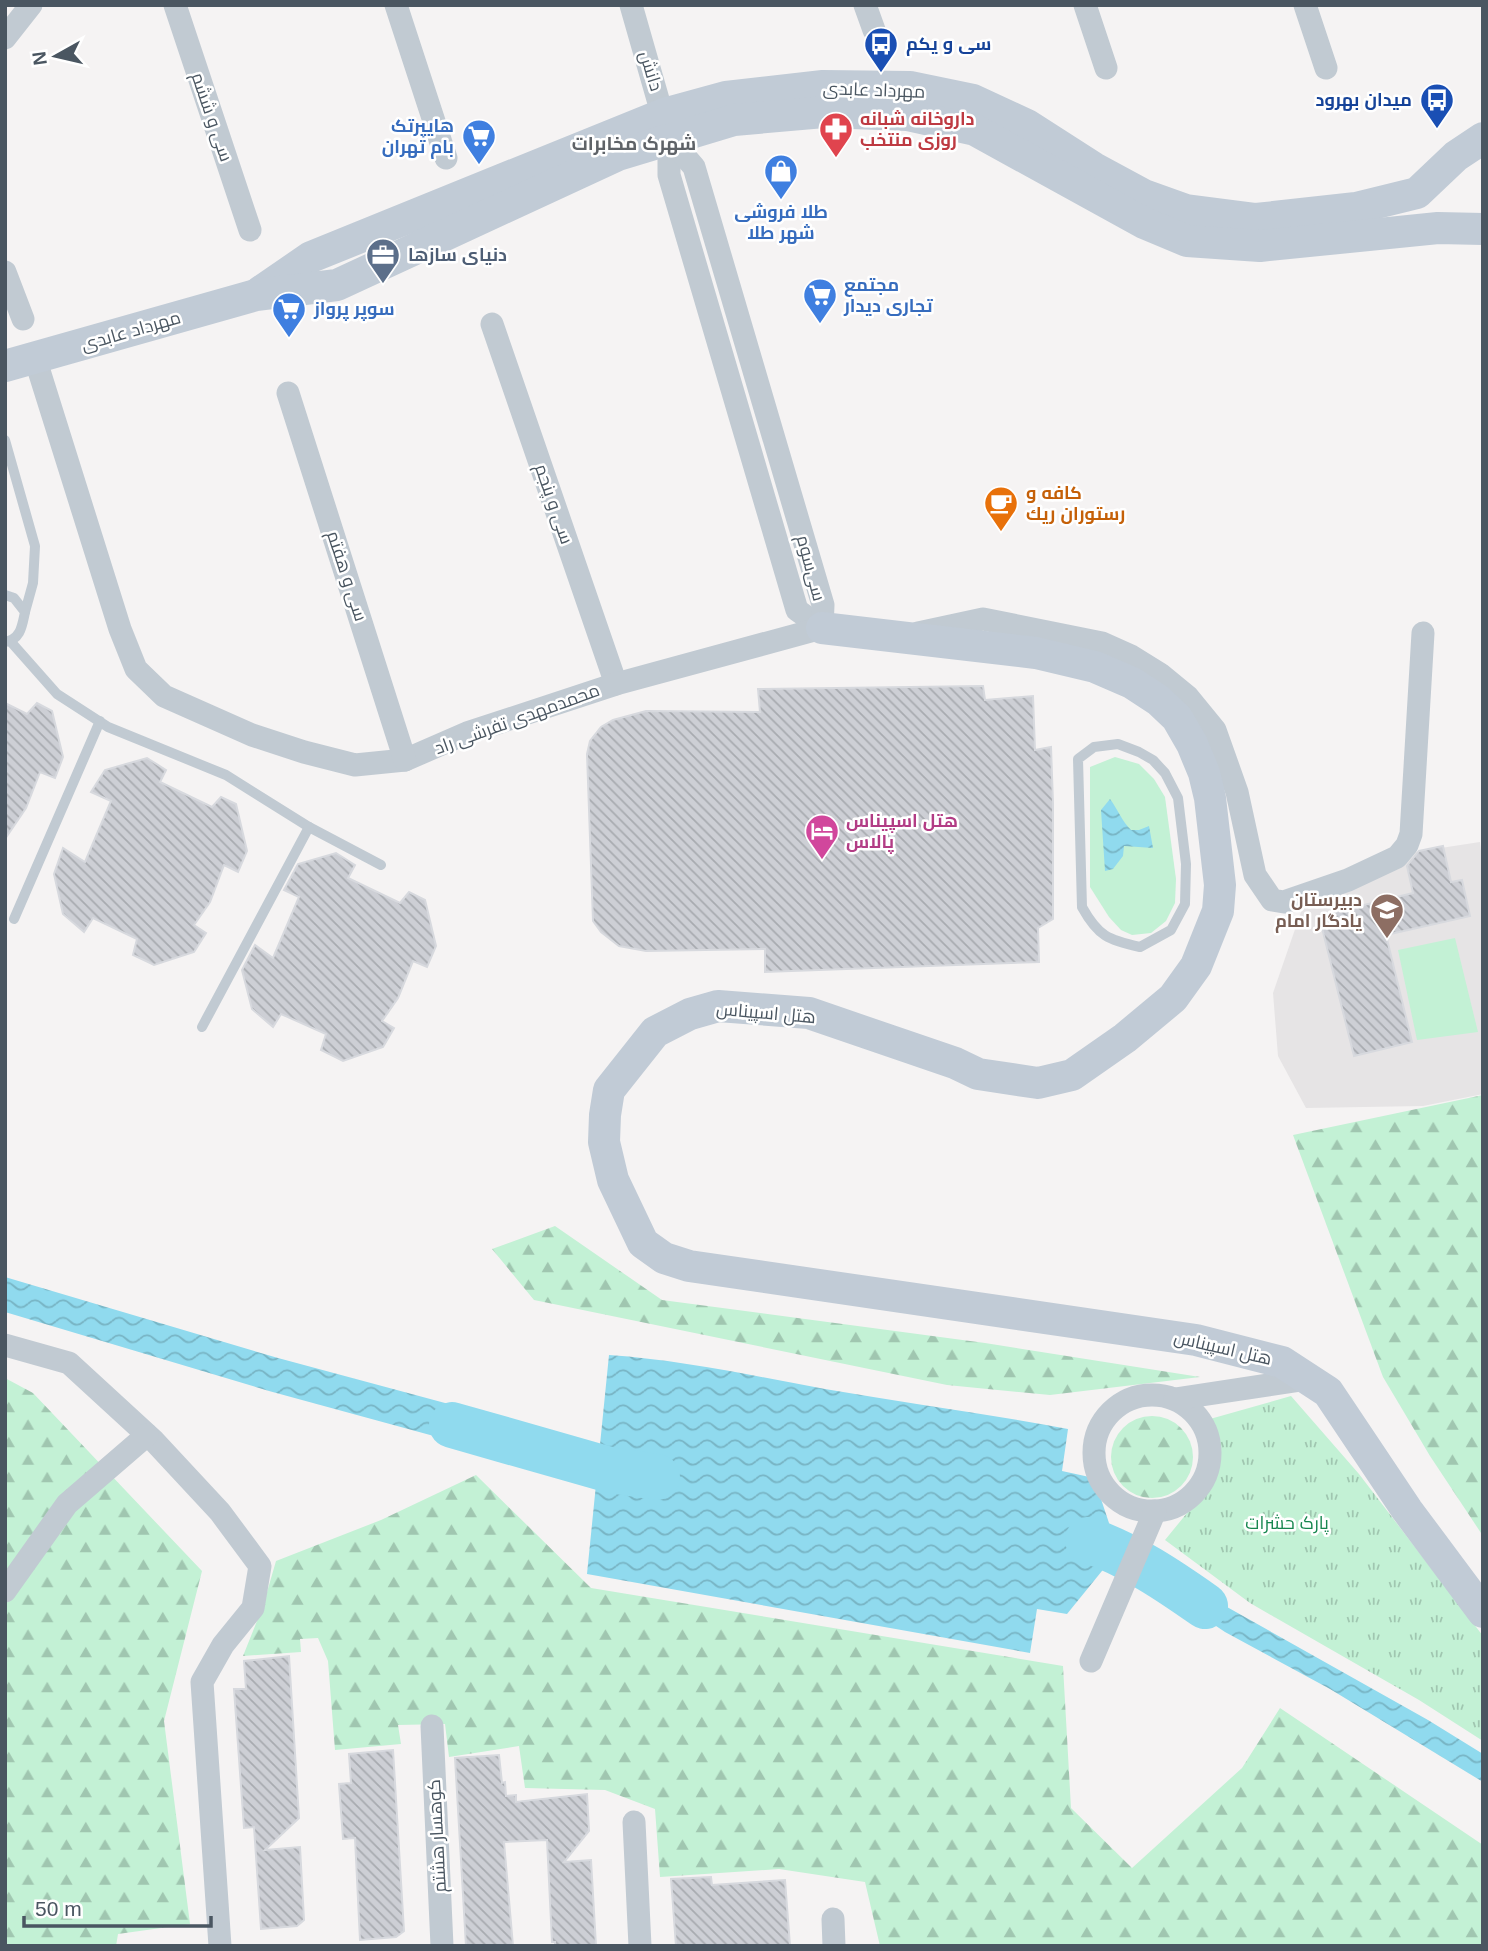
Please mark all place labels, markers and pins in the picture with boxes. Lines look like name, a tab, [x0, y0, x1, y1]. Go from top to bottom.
bus stop icon: سی و یکم	[862, 25, 900, 74]
place label: سی و یکم	[906, 34, 991, 56]
bus stop icon: میدان بهرود	[1418, 81, 1456, 130]
place label: میدان بهرود	[1316, 90, 1412, 111]
place label: داروخانه شبانه روزی منتخب	[860, 109, 975, 151]
pharmacy icon: داروخانه شبانه روزی منتخب	[817, 110, 855, 159]
place label: هایپرتک بام تهران	[382, 116, 454, 159]
supermarket icon: هایپرتک بام تهران	[460, 117, 498, 166]
shop icon: طلا فروشی شهر طلا	[762, 152, 800, 201]
place label: طلا فروشی شهر طلا	[734, 202, 828, 244]
office icon: دنیای سازها	[364, 236, 402, 285]
place label: دنیای سازها	[408, 245, 507, 266]
place label: مجتمع تجاری دیدار	[843, 275, 933, 316]
supermarket icon: مجتمع تجاری دیدار	[801, 276, 839, 325]
supermarket icon: سوپر پرواز	[270, 290, 308, 339]
place label: سوپر پرواز	[313, 299, 395, 321]
place label: كافه و رستوران ريك	[1026, 483, 1125, 525]
cafe icon: كافه و رستوران ريك	[982, 484, 1020, 533]
place label: هتل اسپیناس پالاس	[846, 811, 958, 854]
hotel icon: هتل اسپیناس پالاس	[803, 812, 841, 861]
place label: دبیرستان یادگار امام	[1275, 890, 1362, 933]
school or university icon: دبیرستان یادگار امام	[1368, 891, 1406, 940]

